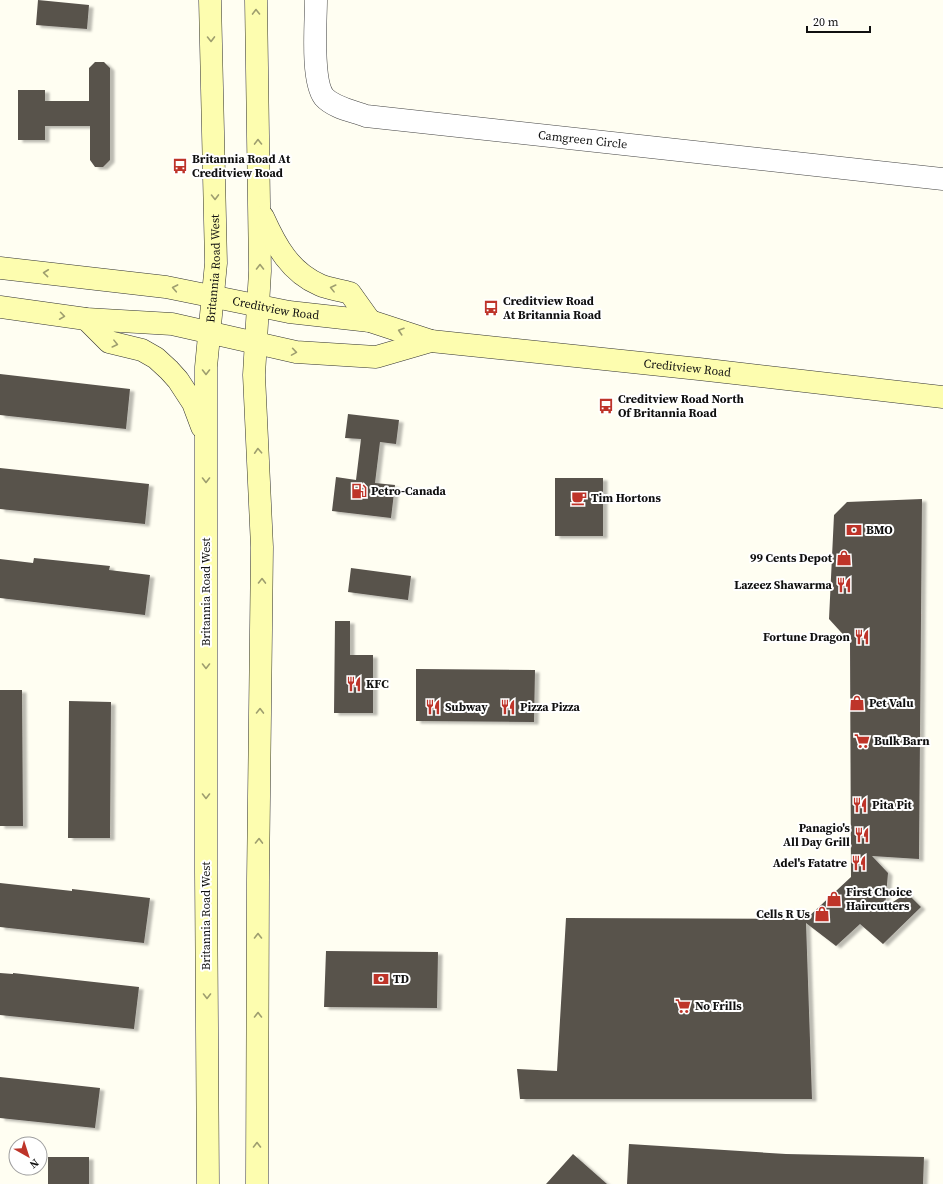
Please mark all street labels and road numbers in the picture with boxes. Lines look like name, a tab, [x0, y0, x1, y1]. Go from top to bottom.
street label: Camgreen Circle	[537, 127, 628, 152]
street label: Britannia Road West	[202, 214, 224, 323]
street label: Creditview Road	[231, 293, 320, 323]
street label: Creditview Road	[643, 355, 732, 381]
street label: Britannia Road West	[198, 538, 214, 646]
street label: Britannia Road West	[198, 862, 214, 970]

